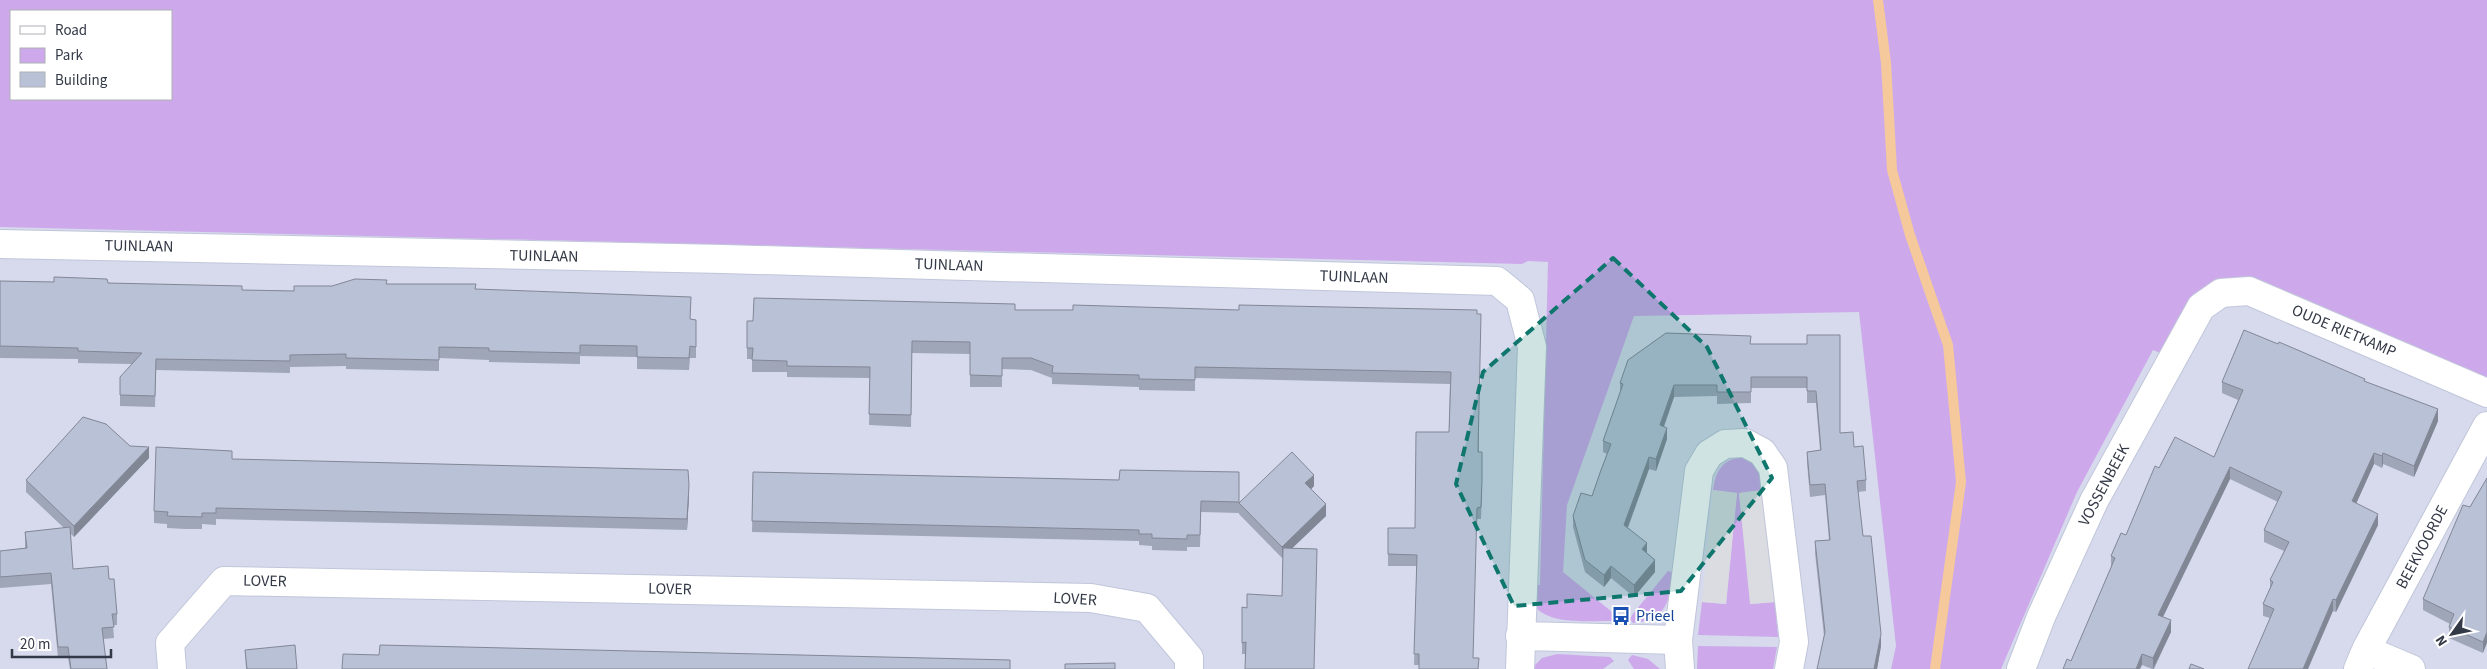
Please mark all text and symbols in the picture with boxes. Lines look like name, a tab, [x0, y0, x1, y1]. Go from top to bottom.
legend	[10, 10, 172, 100]
text: Road	[55, 20, 87, 41]
text: Park	[55, 45, 84, 66]
text: Building	[55, 70, 108, 91]
street label: TUINLAAN	[104, 234, 174, 258]
street label: TUINLAAN	[509, 244, 579, 268]
street label: TUINLAAN	[914, 253, 984, 277]
street label: TUINLAAN	[1319, 265, 1389, 289]
street label: OUDE RIETKAMP	[2289, 299, 2399, 363]
street label: VOSSENBEEK	[2073, 440, 2135, 530]
street label: BEEKVOORDE	[2391, 501, 2453, 593]
street label: LOVER	[243, 570, 287, 592]
street label: LOVER	[648, 578, 692, 600]
street label: LOVER	[1053, 587, 1097, 611]
bus stop icon: Prieel	[1610, 605, 1632, 627]
place label: Prieel	[1636, 605, 1675, 627]
north arrow	[2427, 609, 2477, 659]
scale bar	[12, 626, 111, 658]
text: N	[2431, 631, 2453, 650]
text: 20 m	[20, 634, 50, 655]

